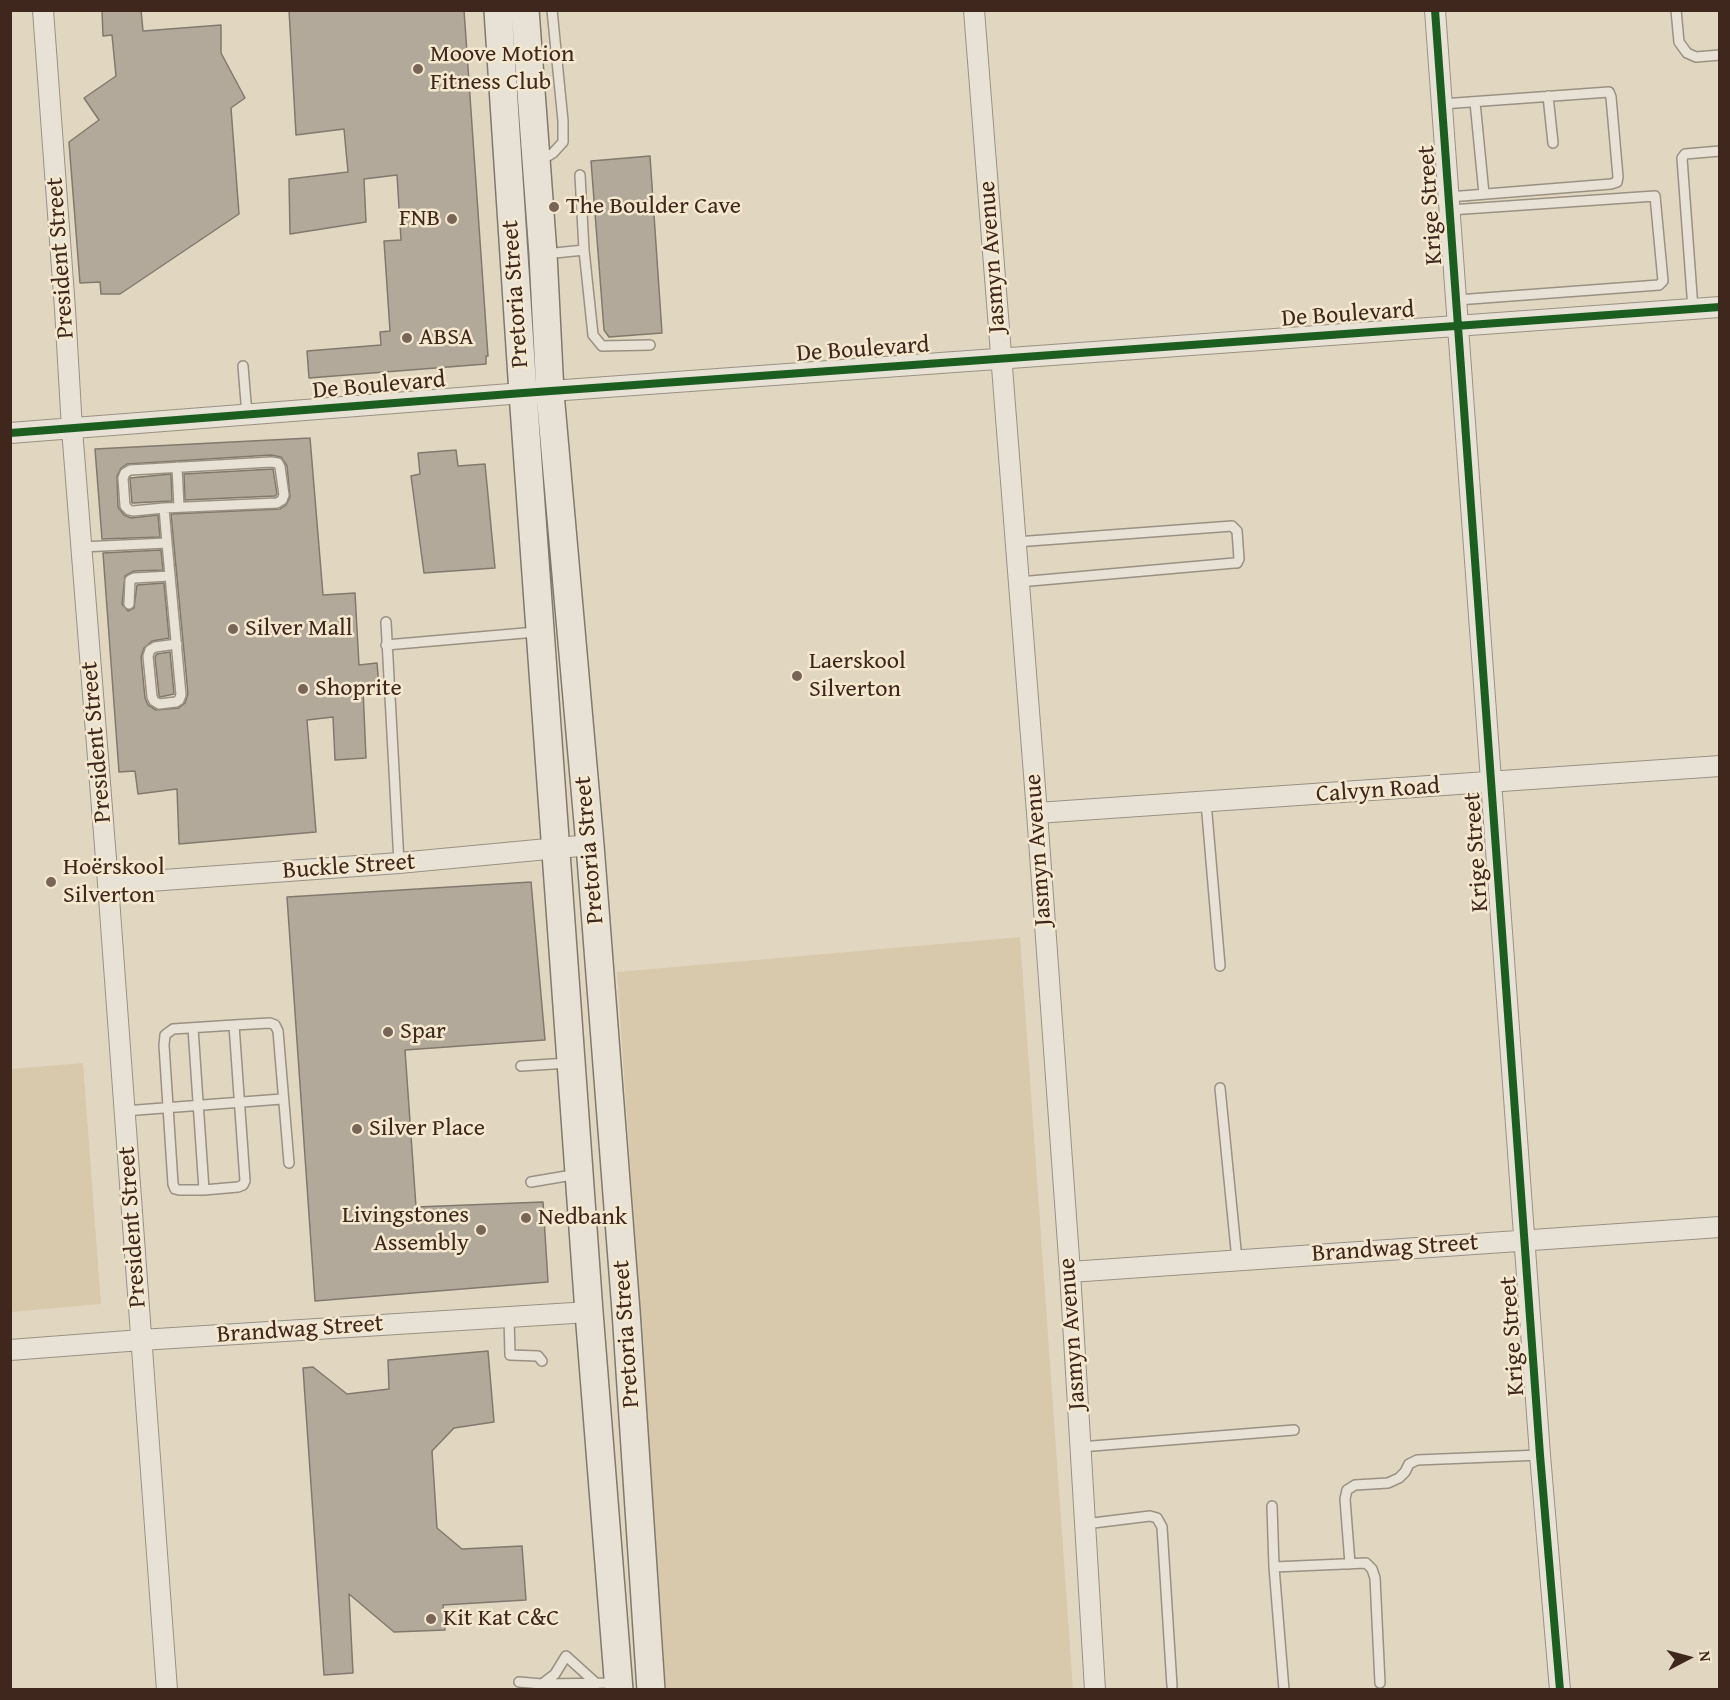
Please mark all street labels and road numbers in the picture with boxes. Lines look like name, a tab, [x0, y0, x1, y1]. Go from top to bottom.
street label: Krige Street	[1412, 144, 1450, 266]
street label: President Street	[41, 176, 81, 340]
street label: Jasmyn Avenue	[973, 180, 1013, 334]
street label: Pretoria Street	[496, 219, 536, 369]
street label: De Boulevard	[1281, 296, 1415, 334]
street label: De Boulevard	[796, 331, 930, 369]
street label: De Boulevard	[311, 366, 447, 406]
street label: President Street	[76, 660, 118, 824]
street label: Calvyn Road	[1315, 772, 1441, 810]
street label: Jasmyn Avenue	[1019, 773, 1059, 927]
street label: Pretoria Street	[569, 775, 611, 925]
street label: Krige Street	[1458, 791, 1496, 913]
street label: Buckle Street	[282, 848, 416, 886]
street label: President Street	[113, 1145, 153, 1309]
street label: Brandwag Street	[1311, 1229, 1479, 1269]
street label: Jasmyn Avenue	[1053, 1257, 1093, 1411]
street label: Pretoria Street	[607, 1259, 647, 1409]
street label: Krige Street	[1494, 1275, 1532, 1397]
street label: Brandwag Street	[216, 1310, 384, 1350]

